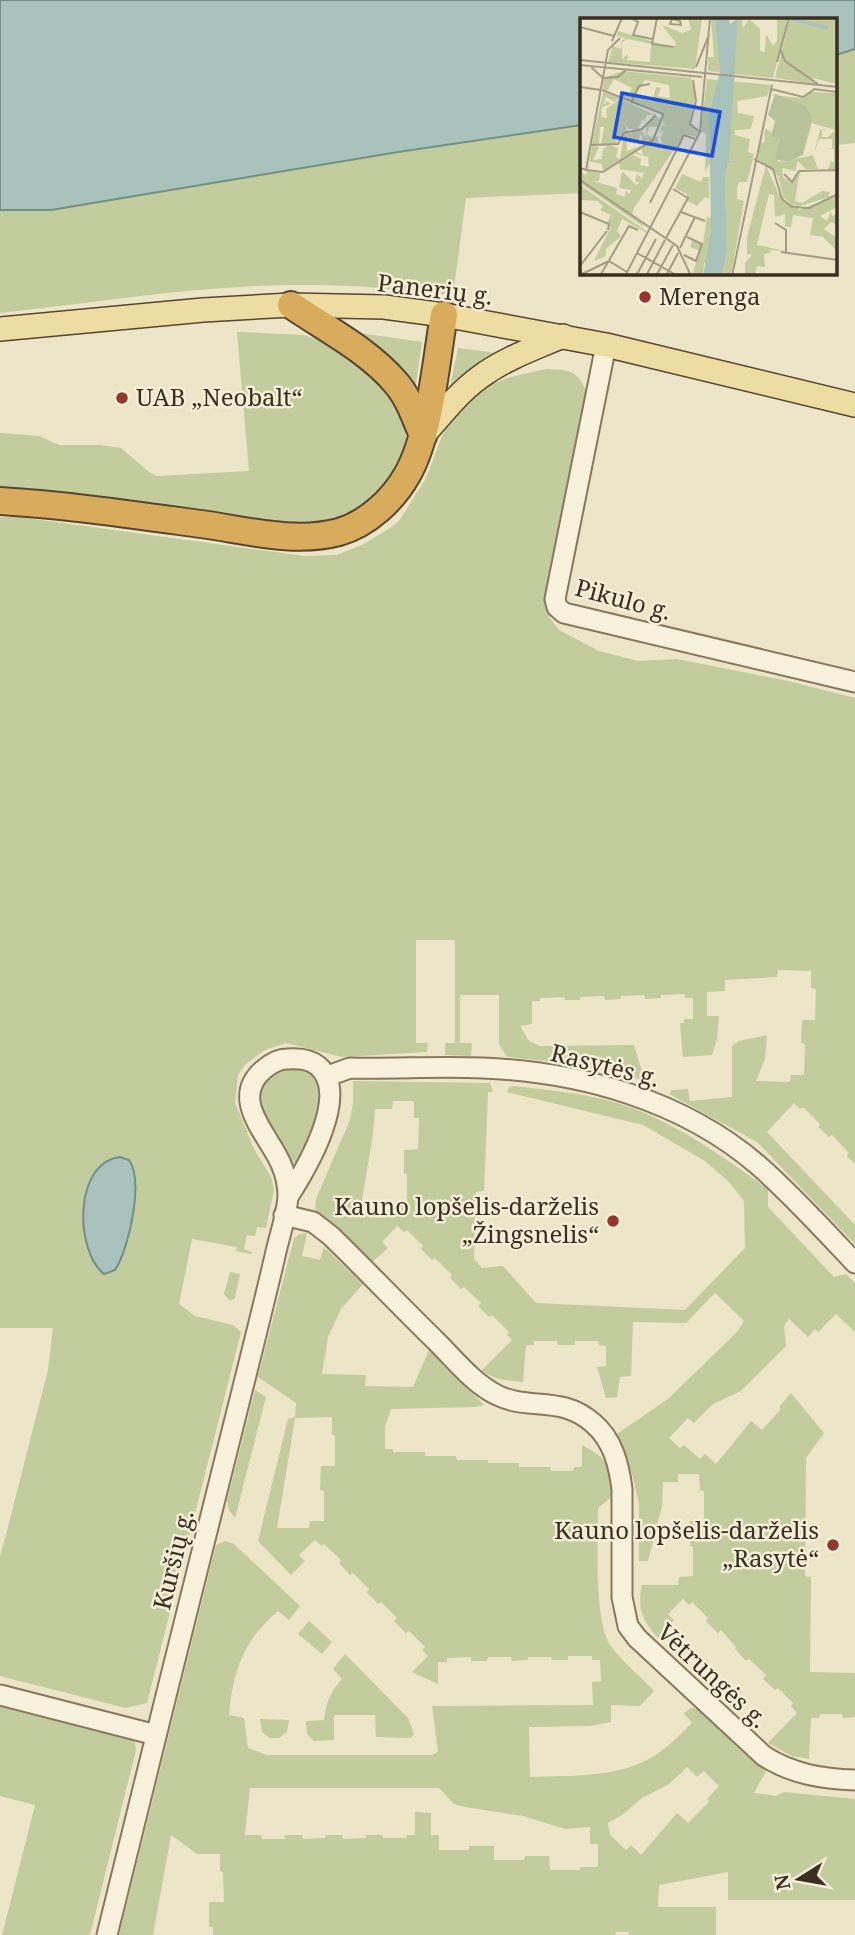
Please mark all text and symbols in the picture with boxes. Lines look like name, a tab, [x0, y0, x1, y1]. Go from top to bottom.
inset map	[580, 18, 838, 275]
street label: Panerių g.	[376, 265, 495, 312]
place label: Merenga	[659, 279, 760, 312]
marker: Merenga	[637, 289, 653, 305]
place label: UAB „Neobalt“	[136, 380, 303, 413]
marker: UAB „Neobalt“	[114, 390, 130, 406]
street label: Pikulo g.	[572, 570, 675, 627]
street label: Rasytės g.	[548, 1035, 663, 1094]
place label: Kauno lopšelis-darželis „Žingsnelis“	[334, 1189, 599, 1250]
marker: Kauno lopšelis-darželis „Žingsnelis“	[605, 1213, 621, 1229]
street label: Kuršių g.	[144, 1506, 201, 1613]
place label: Kauno lopšelis-darželis „Rasytė“	[554, 1513, 819, 1574]
marker: Kauno lopšelis-darželis „Rasytė“	[825, 1537, 841, 1553]
street label: Vėtrungės g.	[651, 1615, 775, 1735]
north arrow	[764, 1844, 834, 1914]
text: N	[768, 1872, 797, 1892]

